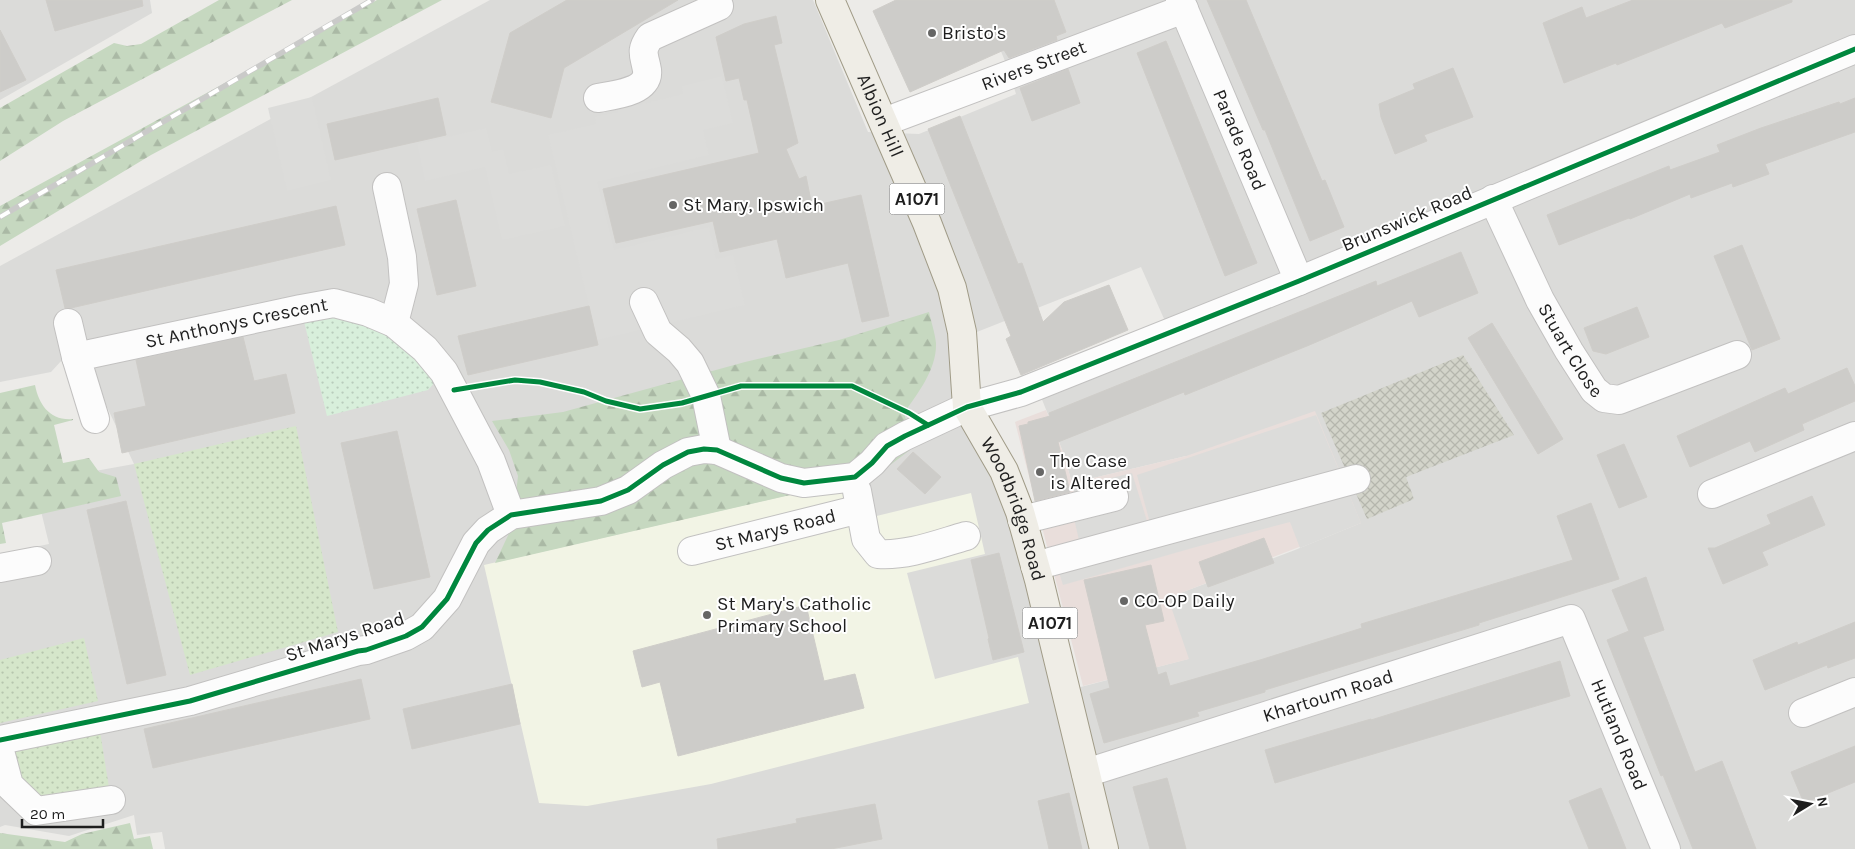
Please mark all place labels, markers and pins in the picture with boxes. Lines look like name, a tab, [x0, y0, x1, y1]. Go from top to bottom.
place label: Bristo's	[942, 22, 1006, 44]
marker: Bristo's	[926, 27, 938, 39]
place label: St Mary, Ipswich	[683, 194, 824, 216]
marker: St Mary, Ipswich	[667, 199, 679, 211]
place label: The Case is Altered	[1050, 450, 1131, 494]
marker: The Case is Altered	[1034, 466, 1046, 478]
place label: CO-OP Daily	[1134, 590, 1235, 612]
place label: St Mary's Catholic Primary School	[717, 593, 871, 637]
marker: CO-OP Daily	[1118, 595, 1130, 607]
marker: St Mary's Catholic Primary School	[701, 609, 713, 621]

